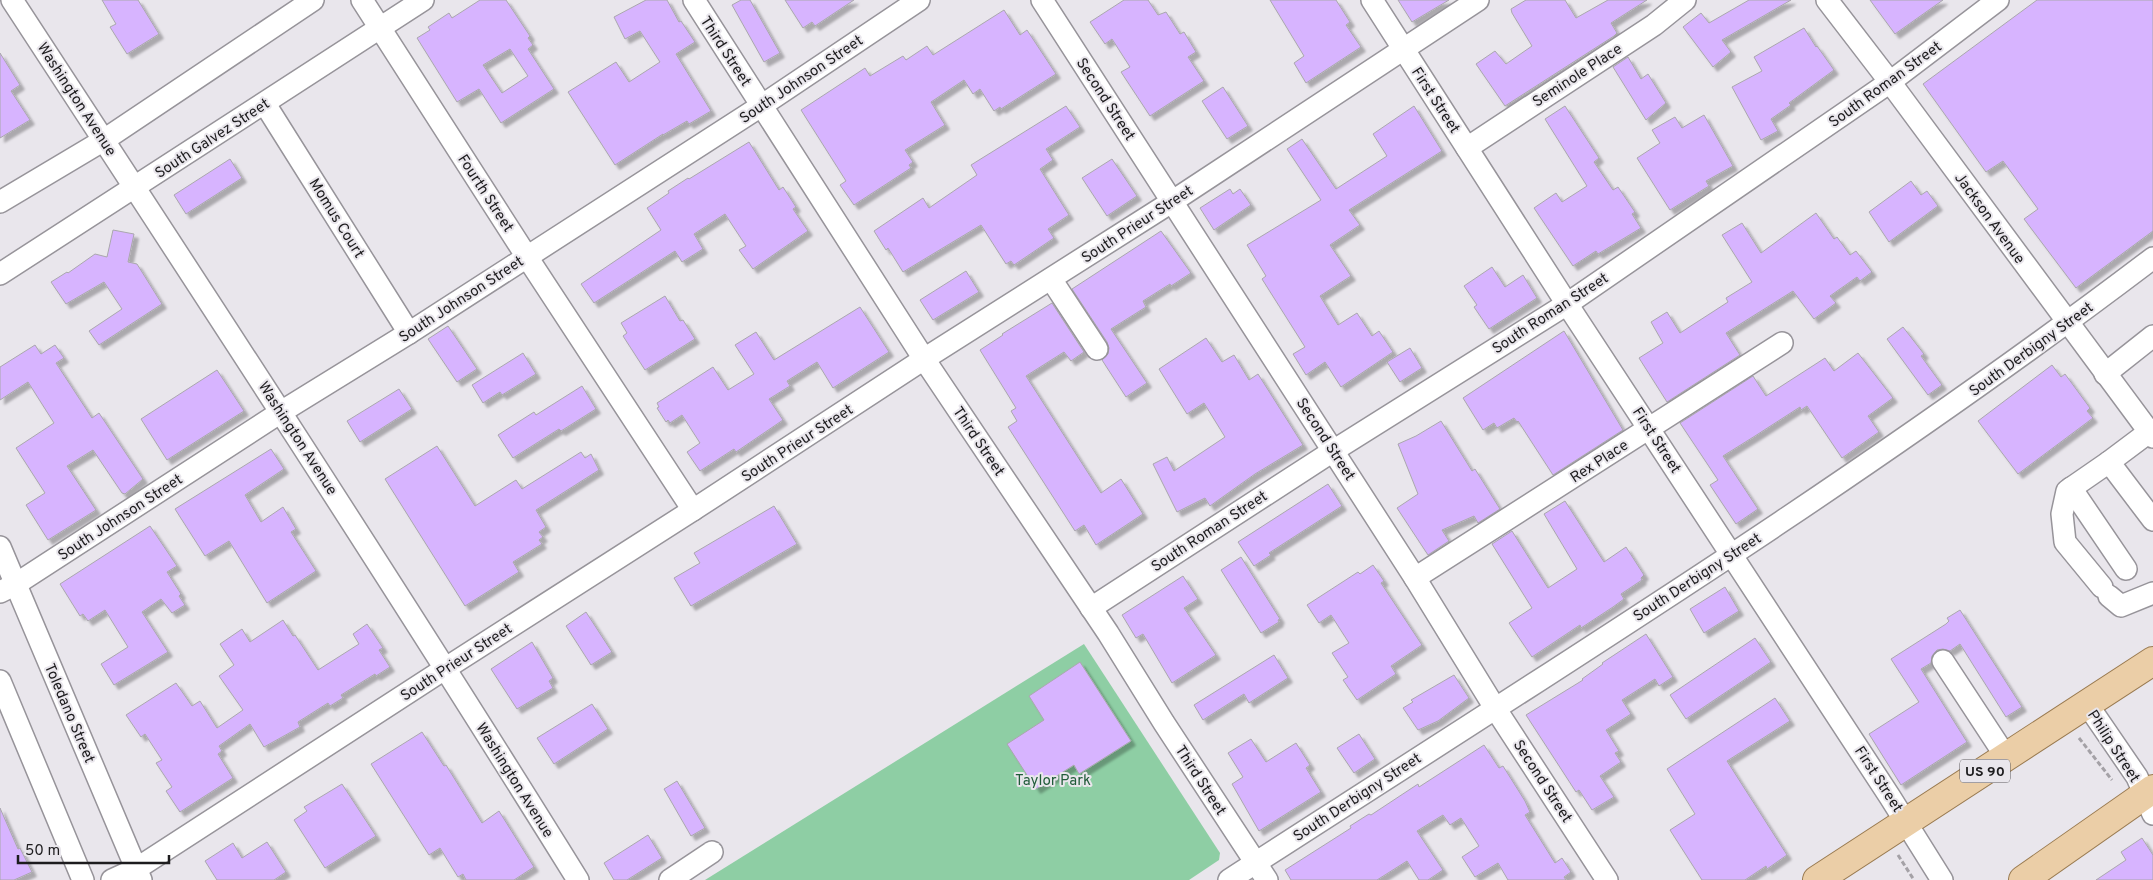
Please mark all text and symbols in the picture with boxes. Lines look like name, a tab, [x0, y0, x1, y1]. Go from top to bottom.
street label: Third Street	[695, 13, 754, 90]
street label: South Johnson Street	[736, 32, 867, 129]
street label: South Roman Street	[1826, 38, 1946, 133]
street label: Washington Avenue	[32, 39, 120, 160]
street label: Seminole Place	[1529, 40, 1626, 112]
street label: Second Street	[1071, 55, 1139, 145]
street label: First Street	[1406, 64, 1463, 138]
street label: South Galvez Street	[152, 95, 274, 183]
street label: Fourth Street	[453, 151, 517, 236]
street label: Jackson Avenue	[1949, 170, 2028, 268]
street label: Momus Court	[304, 175, 368, 262]
street label: South Prieur Street	[1078, 182, 1197, 268]
street label: South Johnson Street	[396, 253, 528, 348]
street label: South Roman Street	[1489, 270, 1613, 359]
street label: South Derbigny Street	[1966, 299, 2098, 402]
street label: Washington Avenue	[253, 378, 341, 499]
street label: Second Street	[1291, 395, 1359, 485]
street label: South Prieur Street	[738, 401, 857, 487]
street label: Third Street	[948, 403, 1008, 480]
street label: First Street	[1627, 404, 1684, 478]
street label: Rex Place	[1567, 436, 1633, 488]
street label: South Johnson Street	[55, 471, 187, 566]
street label: South Roman Street	[1148, 488, 1272, 577]
street label: South Derbigny Street	[1630, 530, 1765, 627]
street label: South Prieur Street	[397, 620, 516, 706]
street label: Toledano Street	[39, 661, 98, 766]
street label: Philip Street	[2082, 707, 2143, 787]
street label: Washington Avenue	[471, 720, 557, 842]
street label: Second Street	[1508, 737, 1576, 827]
street label: Third Street	[1170, 742, 1229, 819]
street label: First Street	[1849, 743, 1906, 817]
street label: South Derbigny Street	[1290, 750, 1425, 847]
road number: US 90	[1960, 759, 2010, 782]
park label: Taylor Park	[1015, 772, 1091, 791]
scale bar	[18, 832, 169, 864]
text: 50 m	[25, 842, 60, 861]

